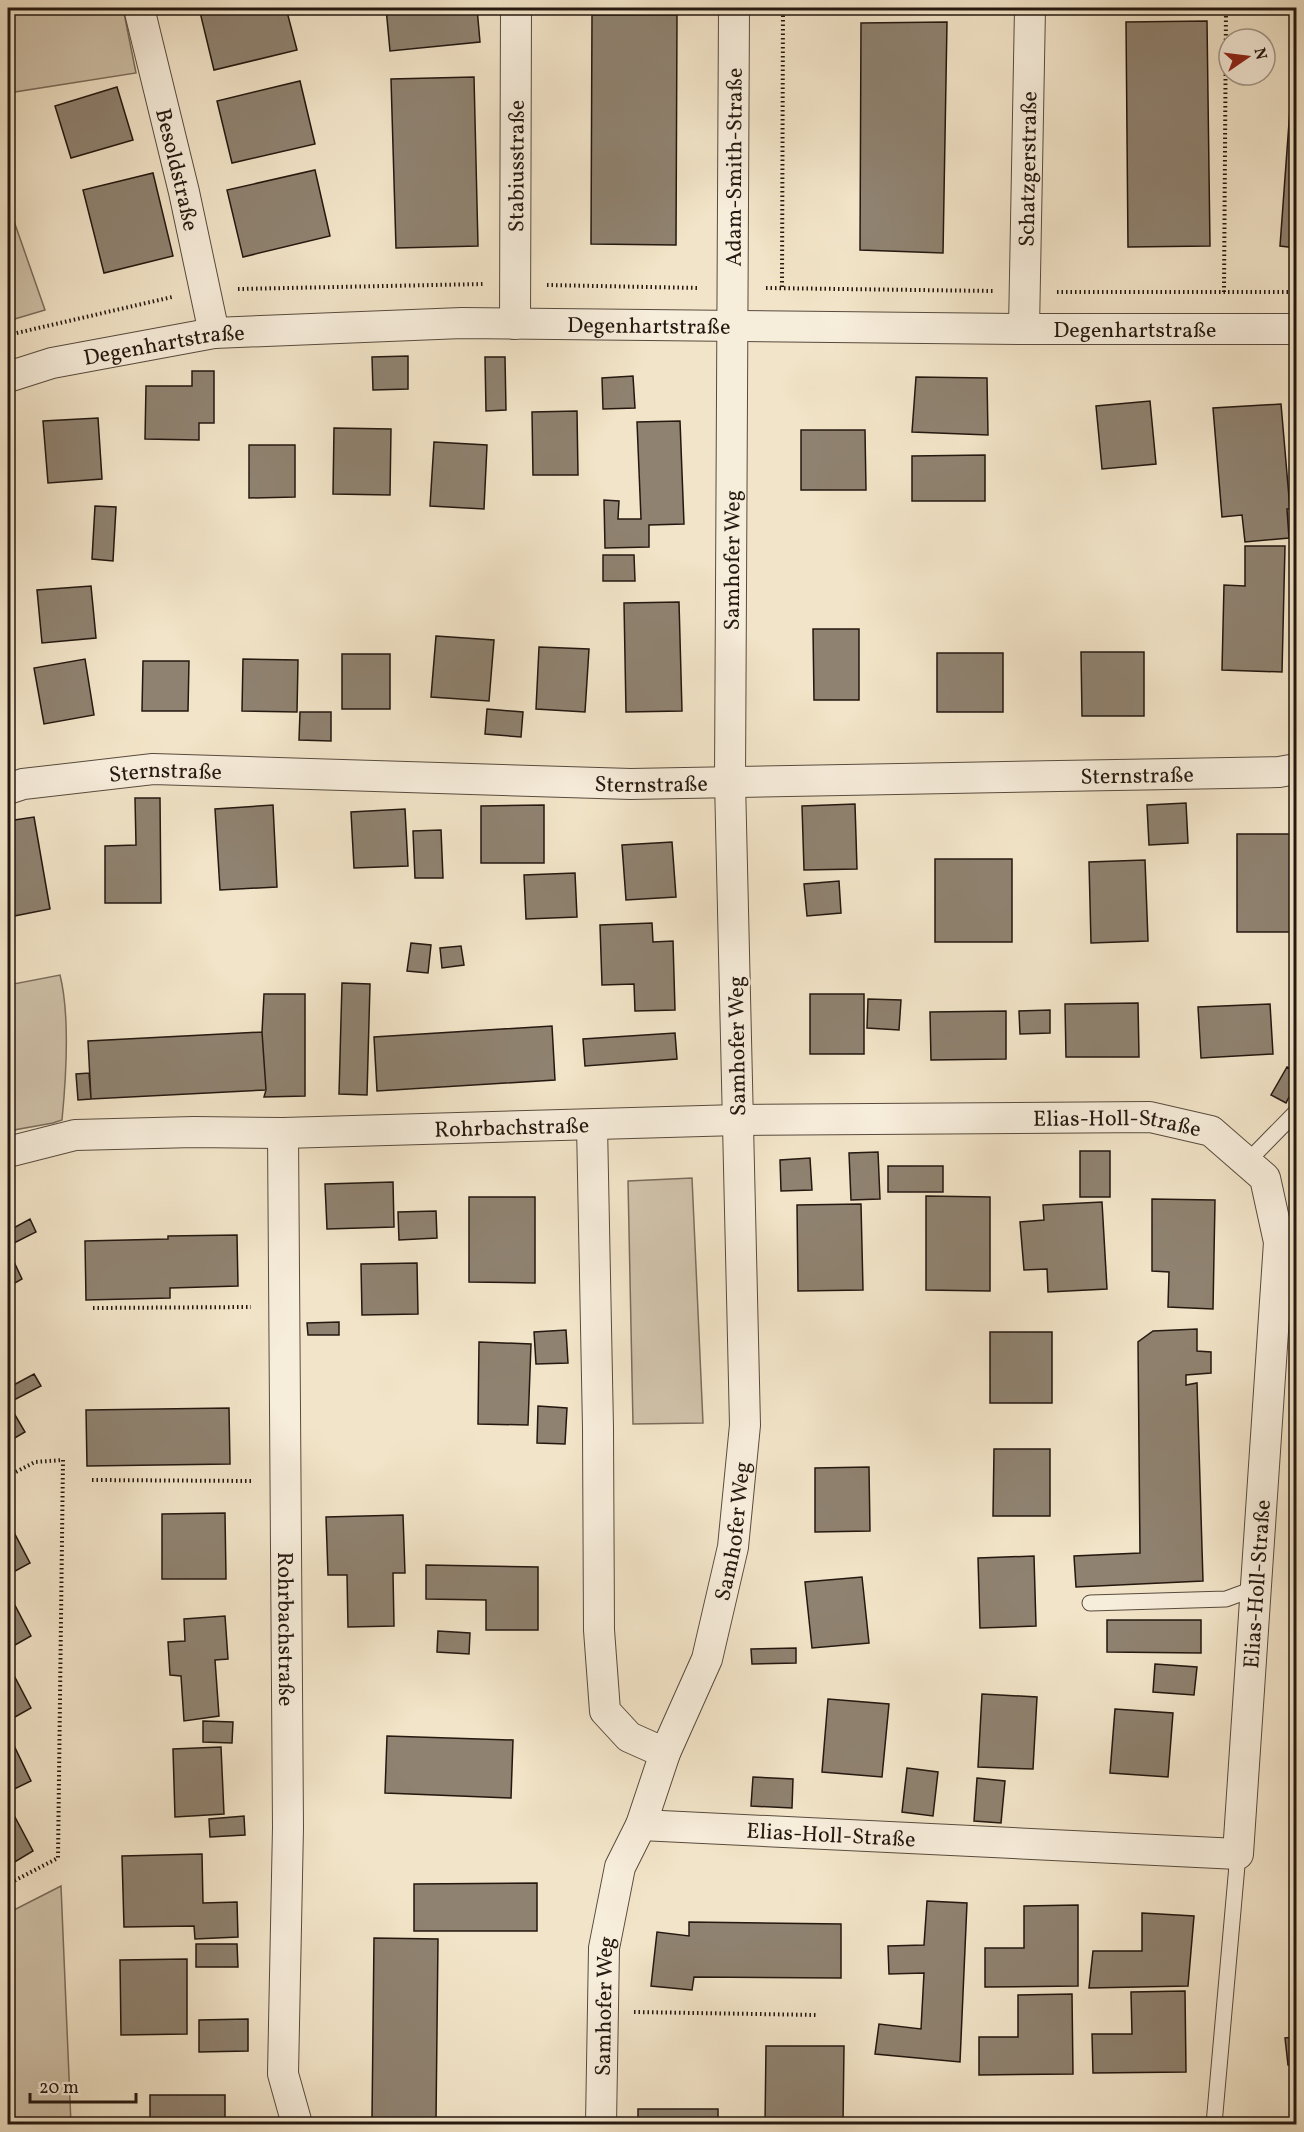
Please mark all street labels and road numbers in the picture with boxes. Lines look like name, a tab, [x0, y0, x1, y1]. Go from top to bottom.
street label: Adam-Smith-Straße	[720, 67, 752, 267]
street label: Schatzgerstraße	[1013, 91, 1046, 247]
street label: Stabiusstraße	[502, 100, 534, 232]
street label: Besoldstraße	[146, 105, 205, 234]
street label: Degenhartstraße	[567, 311, 731, 344]
street label: Degenhartstraße	[1053, 316, 1216, 347]
street label: Degenhartstraße	[81, 319, 245, 375]
street label: Samhofer Weg	[718, 490, 750, 630]
street label: Sternstraße	[107, 756, 222, 792]
street label: Sternstraße	[1080, 761, 1194, 794]
street label: Sternstraße	[594, 770, 708, 802]
street label: Samhofer Weg	[722, 976, 755, 1116]
street label: Elias-Holl-Straße	[1033, 1104, 1204, 1146]
street label: Rohrbachstraße	[434, 1111, 590, 1147]
street label: Samhofer Weg	[708, 1460, 759, 1604]
street label: Elias-Holl-Straße	[1237, 1499, 1280, 1670]
street label: Rohrbachstraße	[268, 1551, 300, 1707]
street label: Elias-Holl-Straße	[745, 1817, 916, 1856]
street label: Samhofer Weg	[589, 1934, 624, 2077]

